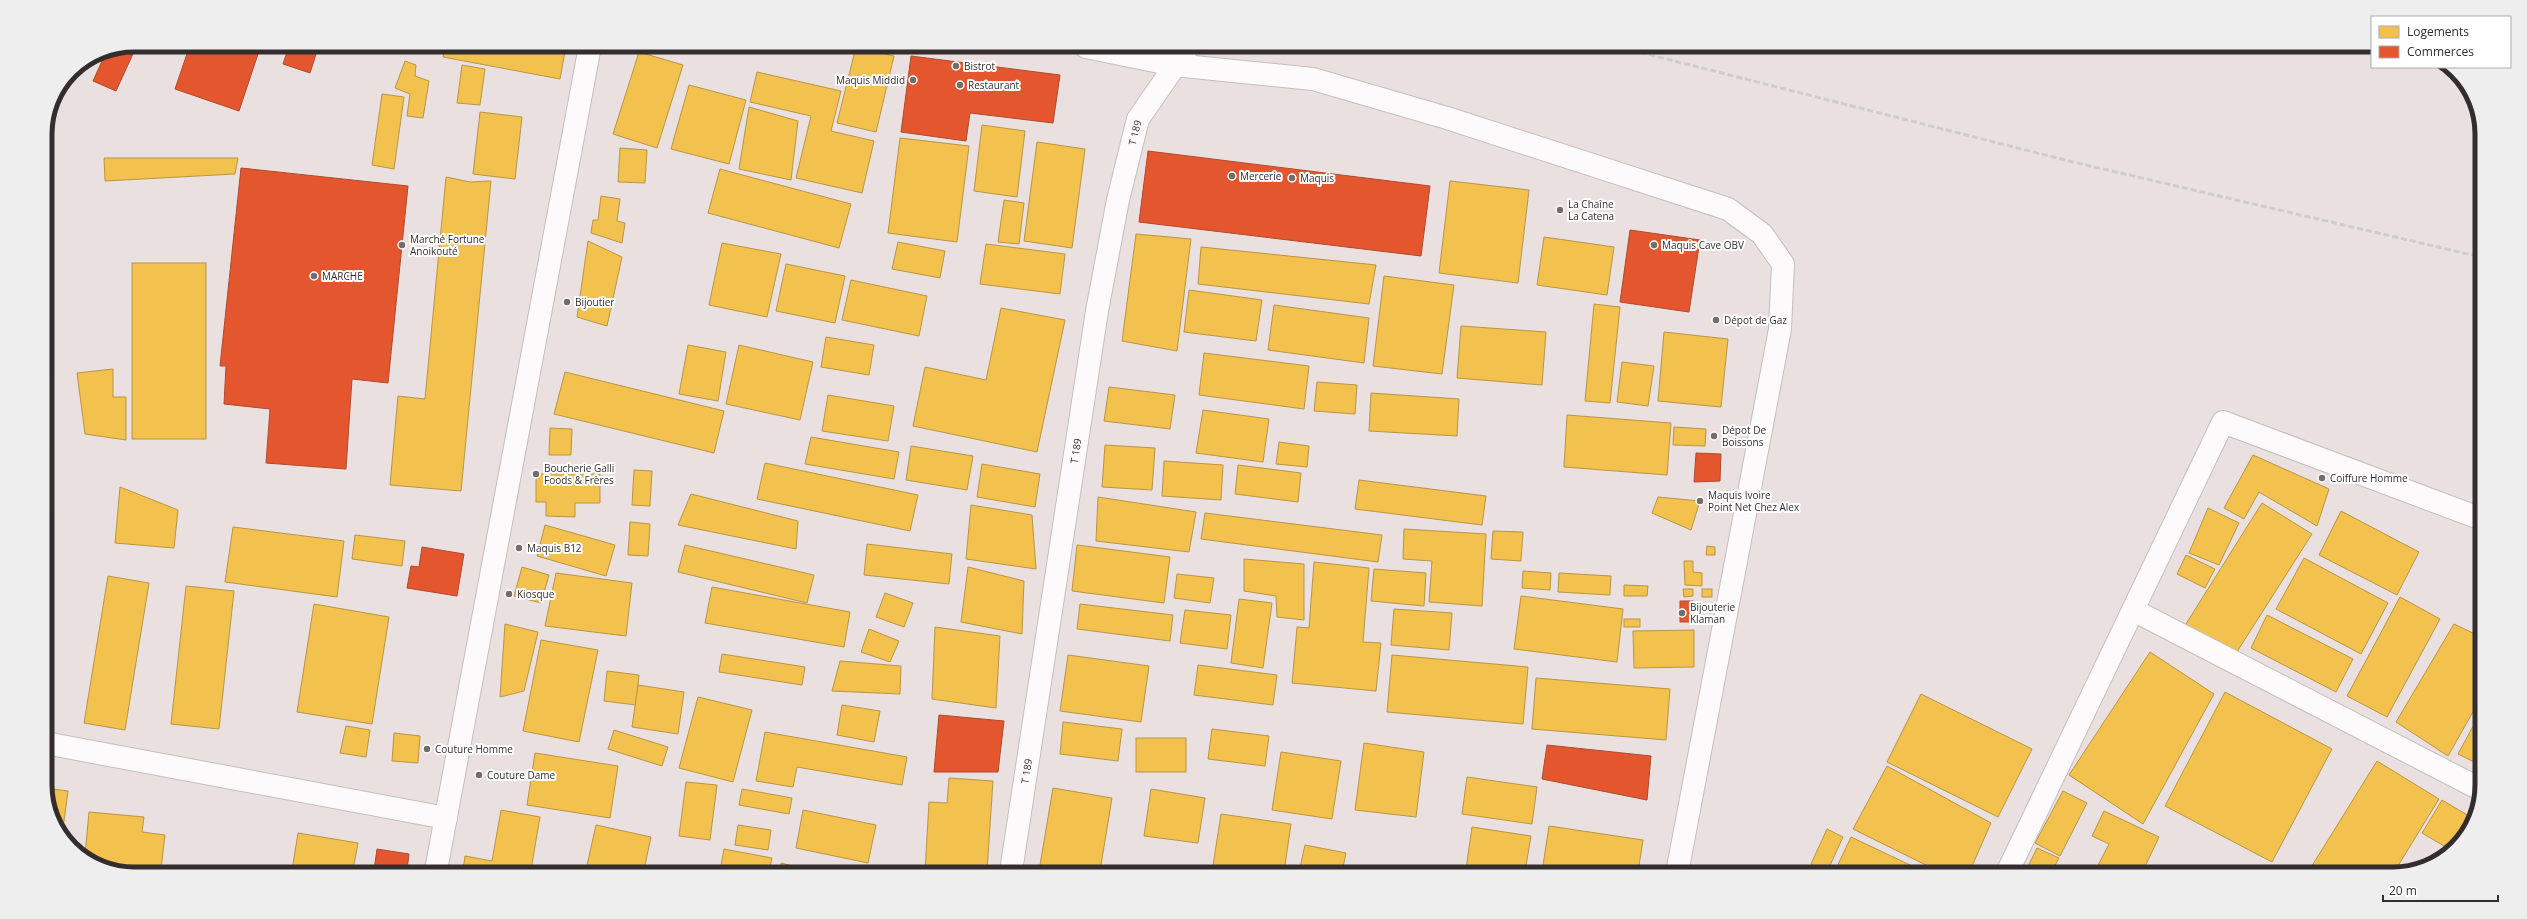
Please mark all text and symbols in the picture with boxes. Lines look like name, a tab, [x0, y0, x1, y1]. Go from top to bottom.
legend	[2371, 16, 2511, 68]
text: Logements	[2407, 23, 2469, 40]
text: Commerces	[2407, 43, 2474, 60]
place label: Bistrot	[964, 59, 995, 73]
marker: Bistrot	[951, 61, 961, 71]
place label: Maquis Middid	[836, 73, 905, 87]
marker: Maquis Middid	[908, 75, 918, 85]
place label: Restaurant	[968, 78, 1020, 92]
marker: Restaurant	[955, 80, 965, 90]
street label: T 189	[1125, 118, 1145, 147]
place label: Mercerie	[1240, 169, 1282, 183]
marker: Mercerie	[1227, 171, 1237, 181]
place label: Maquis	[1300, 171, 1334, 185]
marker: Maquis	[1287, 173, 1297, 183]
place label: La Chaîne La Catena	[1568, 197, 1614, 223]
marker: La Chaîne La Catena	[1555, 205, 1565, 215]
place label: Marché Fortune Anoikouté	[410, 232, 485, 258]
place label: Maquis Cave OBV	[1662, 238, 1744, 252]
marker: Marché Fortune Anoikouté	[397, 240, 407, 250]
marker: Maquis Cave OBV	[1649, 240, 1659, 250]
place label: MARCHE	[322, 269, 363, 283]
marker: MARCHE	[309, 271, 319, 281]
place label: Bijoutier	[575, 295, 614, 309]
marker: Bijoutier	[562, 297, 572, 307]
place label: Dépot de Gaz	[1724, 313, 1787, 327]
marker: Dépot de Gaz	[1711, 315, 1721, 325]
place label: Dépot De Boissons	[1722, 423, 1766, 449]
marker: Dépot De Boissons	[1709, 431, 1719, 441]
street label: T 189	[1067, 437, 1084, 464]
place label: Boucherie Galli Foods & Frères	[544, 461, 614, 487]
marker: Boucherie Galli Foods & Frères	[531, 469, 541, 479]
place label: Coiffure Homme	[2330, 471, 2408, 485]
marker: Coiffure Homme	[2317, 473, 2327, 483]
place label: Maquis Ivoire Point Net Chez Alex	[1708, 488, 1800, 514]
marker: Maquis Ivoire Point Net Chez Alex	[1695, 496, 1705, 506]
place label: Maquis B12	[527, 541, 582, 555]
marker: Maquis B12	[514, 543, 524, 553]
place label: Kiosque	[517, 587, 555, 601]
marker: Kiosque	[504, 589, 514, 599]
place label: Bijouterie Klaman	[1690, 600, 1735, 626]
marker: Bijouterie Klaman	[1677, 608, 1687, 618]
place label: Couture Homme	[435, 742, 513, 756]
marker: Couture Homme	[422, 744, 432, 754]
street label: T 189	[1017, 757, 1035, 785]
place label: Couture Dame	[487, 768, 556, 782]
marker: Couture Dame	[474, 770, 484, 780]
scale bar	[2383, 877, 2498, 903]
text: 20 m	[2389, 882, 2417, 899]

